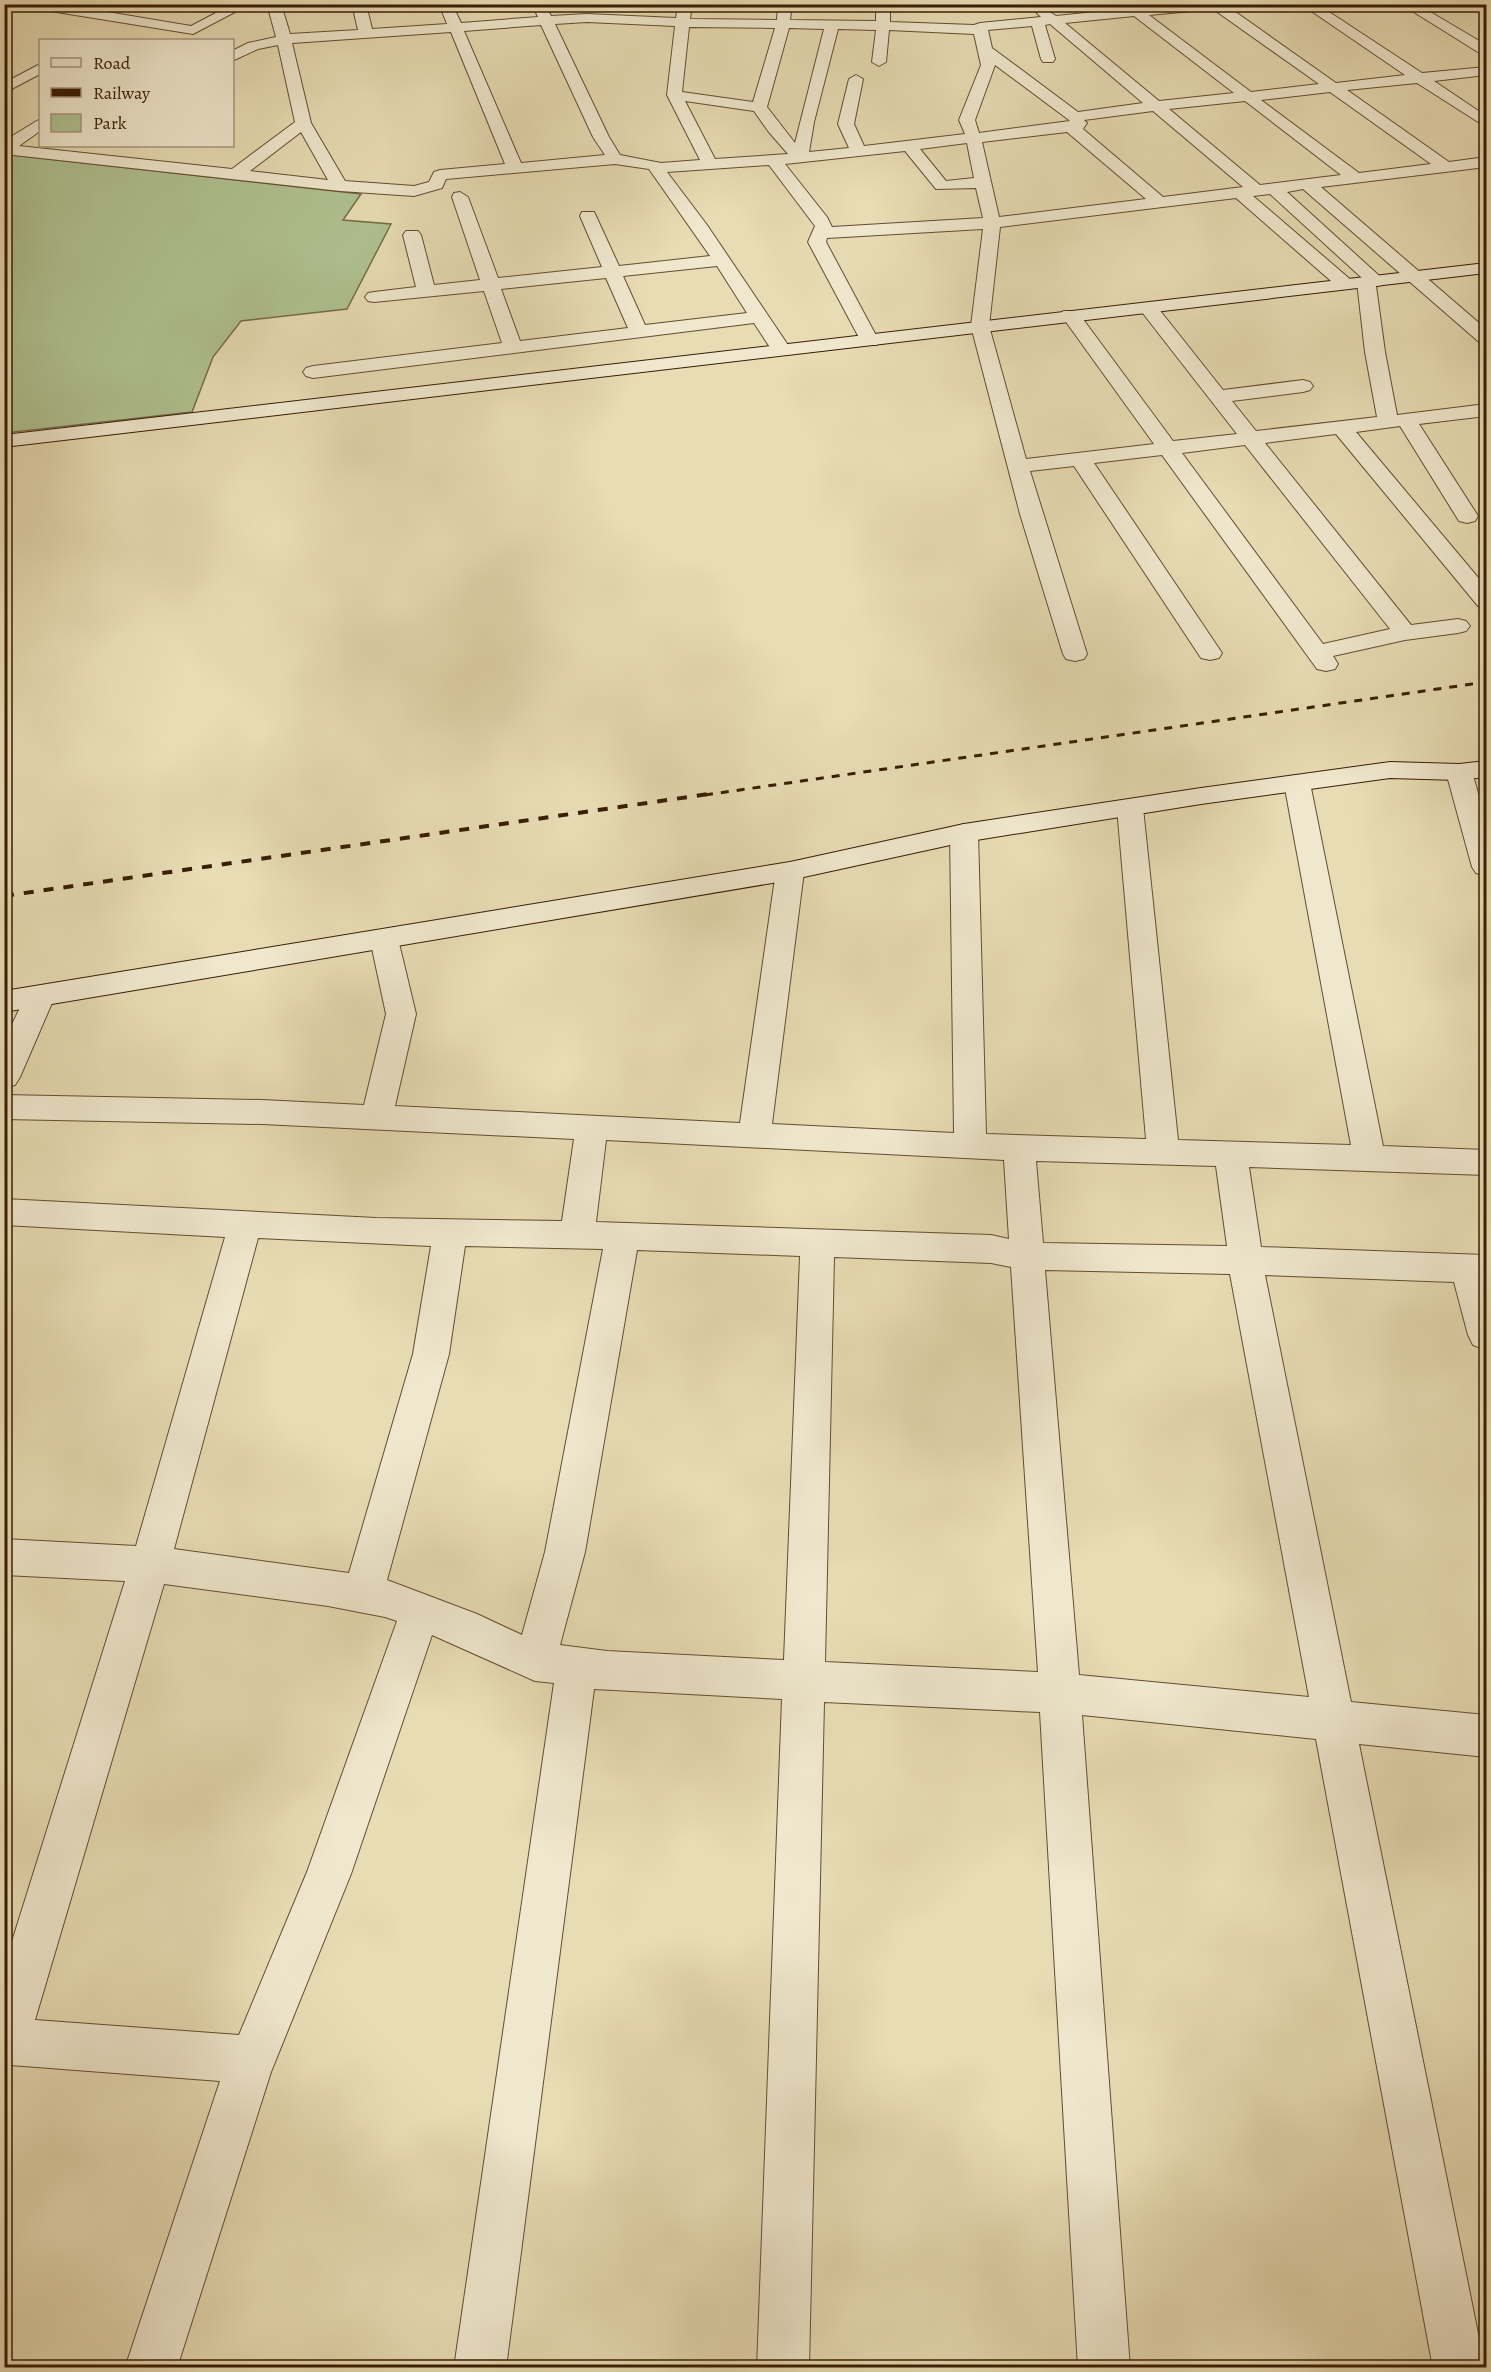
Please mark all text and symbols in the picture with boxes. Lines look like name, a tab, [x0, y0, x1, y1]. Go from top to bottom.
legend	[39, 39, 234, 147]
text: Road	[93, 51, 131, 75]
text: Railway	[93, 81, 151, 105]
text: Park	[93, 111, 127, 135]

